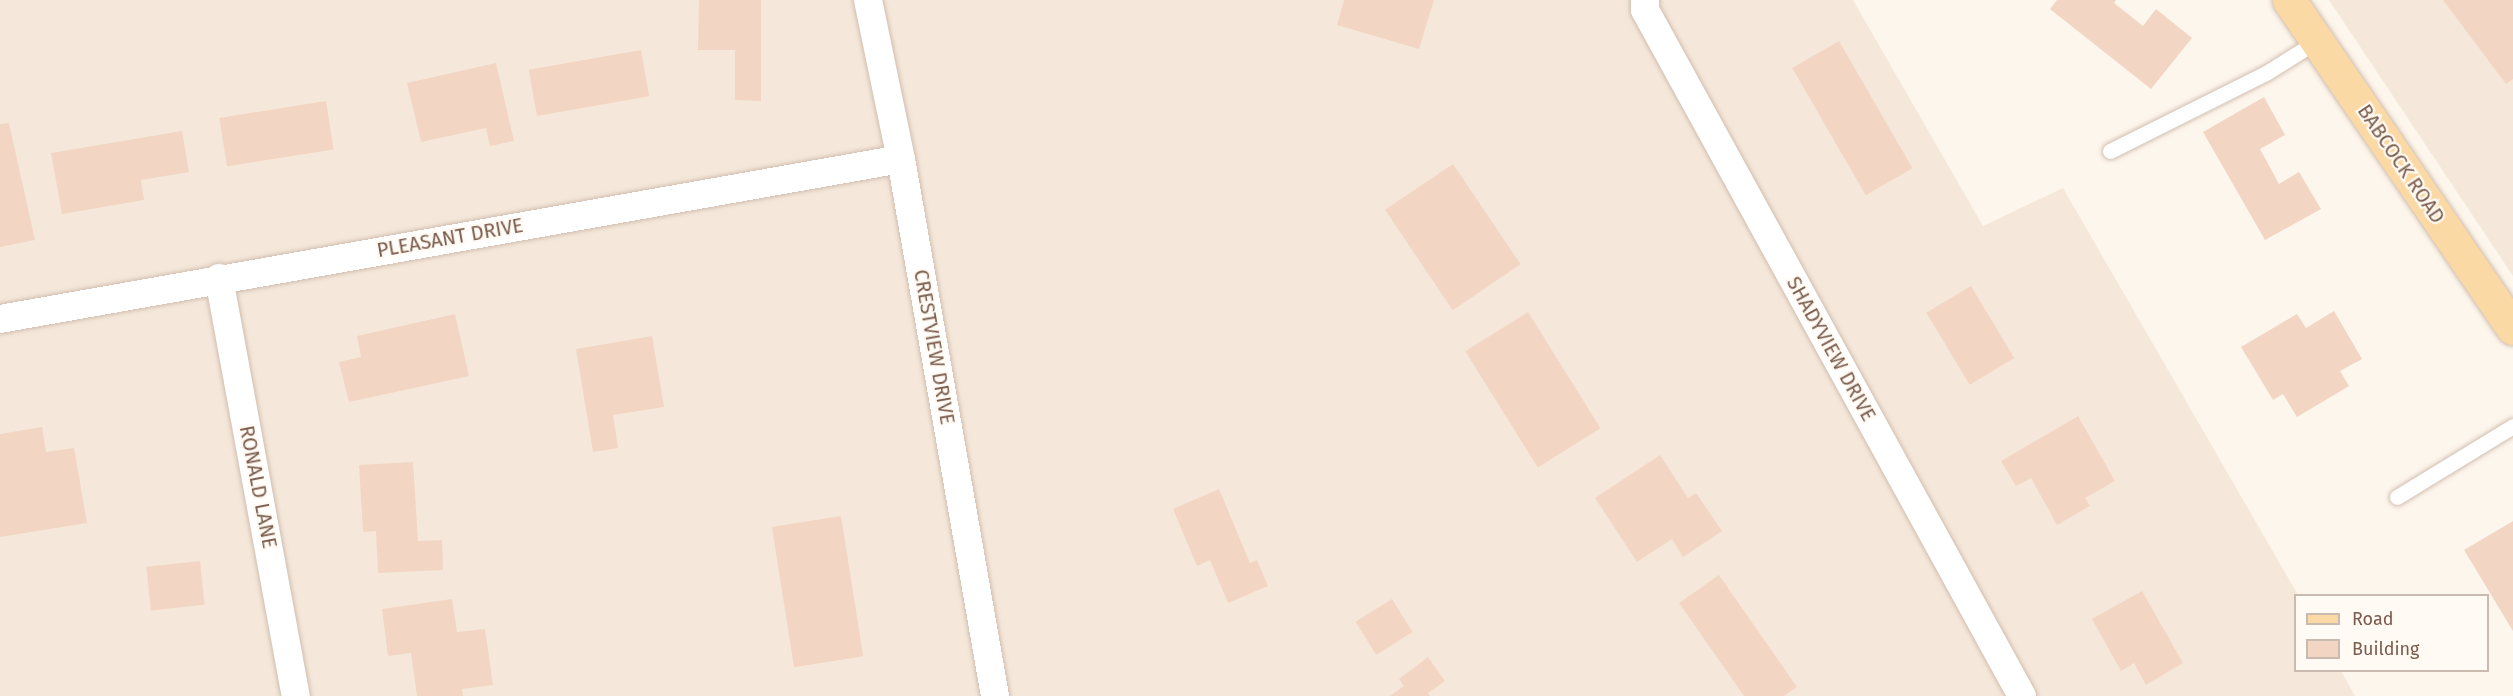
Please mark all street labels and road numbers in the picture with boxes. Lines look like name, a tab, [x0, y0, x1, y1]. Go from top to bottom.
street label: BABCOCK ROAD	[2352, 100, 2450, 228]
street label: PLEASANT DRIVE	[375, 213, 525, 263]
street label: CRESTVIEW DRIVE	[909, 268, 959, 426]
street label: SHADYVIEW DRIVE	[1781, 273, 1881, 425]
street label: RONALD LANE	[234, 423, 282, 551]

